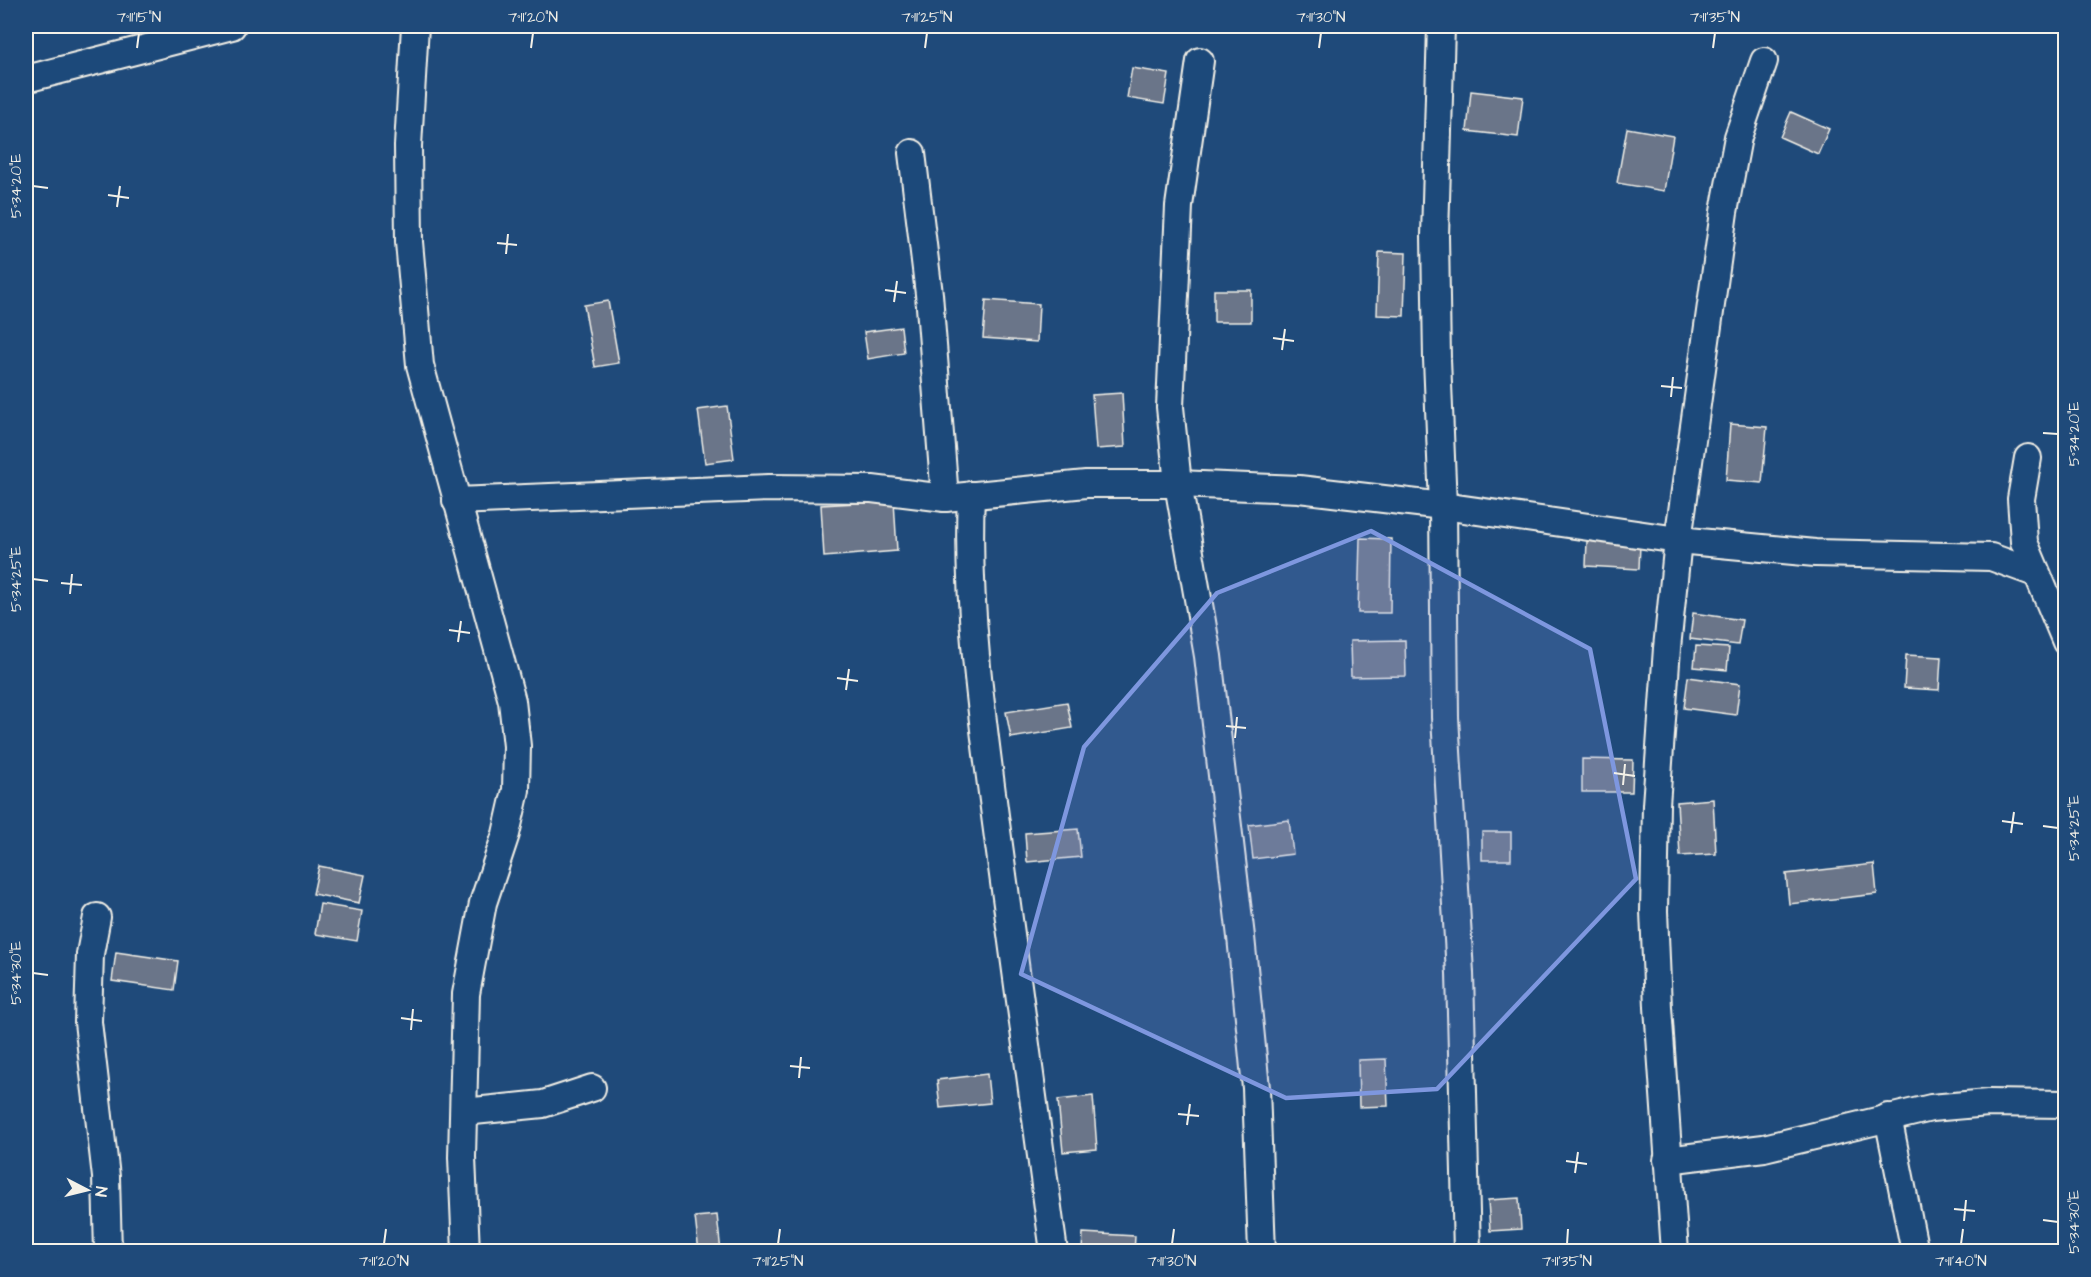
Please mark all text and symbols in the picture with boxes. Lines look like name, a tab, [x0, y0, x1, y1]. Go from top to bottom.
text: 7°11'15"N	[117, 7, 161, 28]
text: 7°11'20"N	[508, 7, 558, 28]
text: 7°11'25"N	[902, 7, 952, 28]
text: 7°11'30"N	[1297, 7, 1345, 28]
text: 7°11'35"N	[1690, 7, 1740, 28]
text: 5°34'20"E	[6, 154, 27, 218]
text: 5°34'20"E	[2064, 402, 2085, 466]
text: 5°34'25"E	[6, 546, 27, 612]
text: 5°34'25"E	[2064, 795, 2085, 861]
text: 5°34'30"E	[6, 941, 27, 1005]
north arrow	[57, 1160, 117, 1220]
text: N	[89, 1185, 112, 1198]
text: 5°34'30"E	[2064, 1190, 2085, 1254]
text: 7°11'20"N	[359, 1251, 409, 1272]
text: 7°11'25"N	[753, 1251, 803, 1272]
text: 7°11'30"N	[1148, 1251, 1196, 1272]
text: 7°11'35"N	[1542, 1251, 1592, 1272]
text: 7°11'40"N	[1935, 1251, 1987, 1272]

